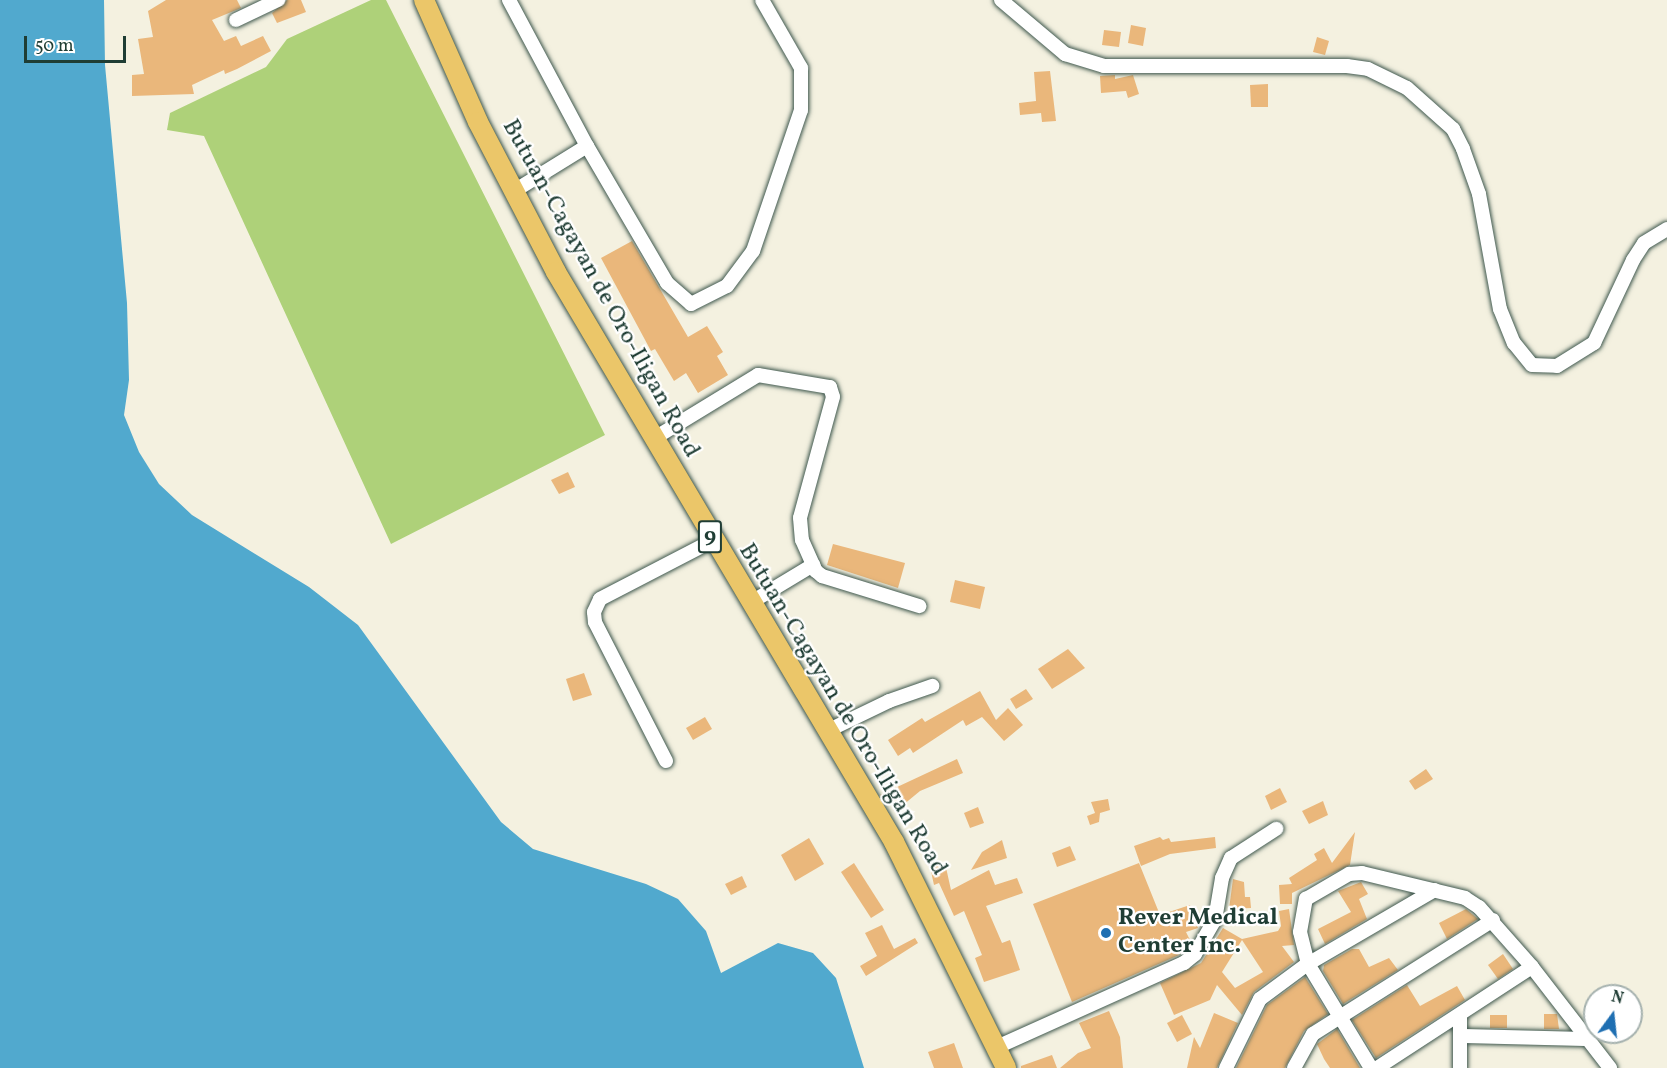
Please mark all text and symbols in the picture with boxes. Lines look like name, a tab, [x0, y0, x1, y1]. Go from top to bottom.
scale bar	[27, 24, 129, 62]
text: 50 m	[35, 34, 74, 59]
street label: Butuan-Cagayan de Oro-Iligan Road	[495, 115, 705, 463]
road number: 9	[696, 518, 724, 556]
street label: Butuan-Cagayan de Oro-Iligan Road	[731, 539, 953, 881]
place label: Rever Medical Center Inc.	[1118, 905, 1278, 961]
marker: Rever Medical Center Inc.	[1099, 926, 1113, 940]
north arrow	[1583, 984, 1643, 1044]
text: N	[1609, 986, 1626, 1011]

